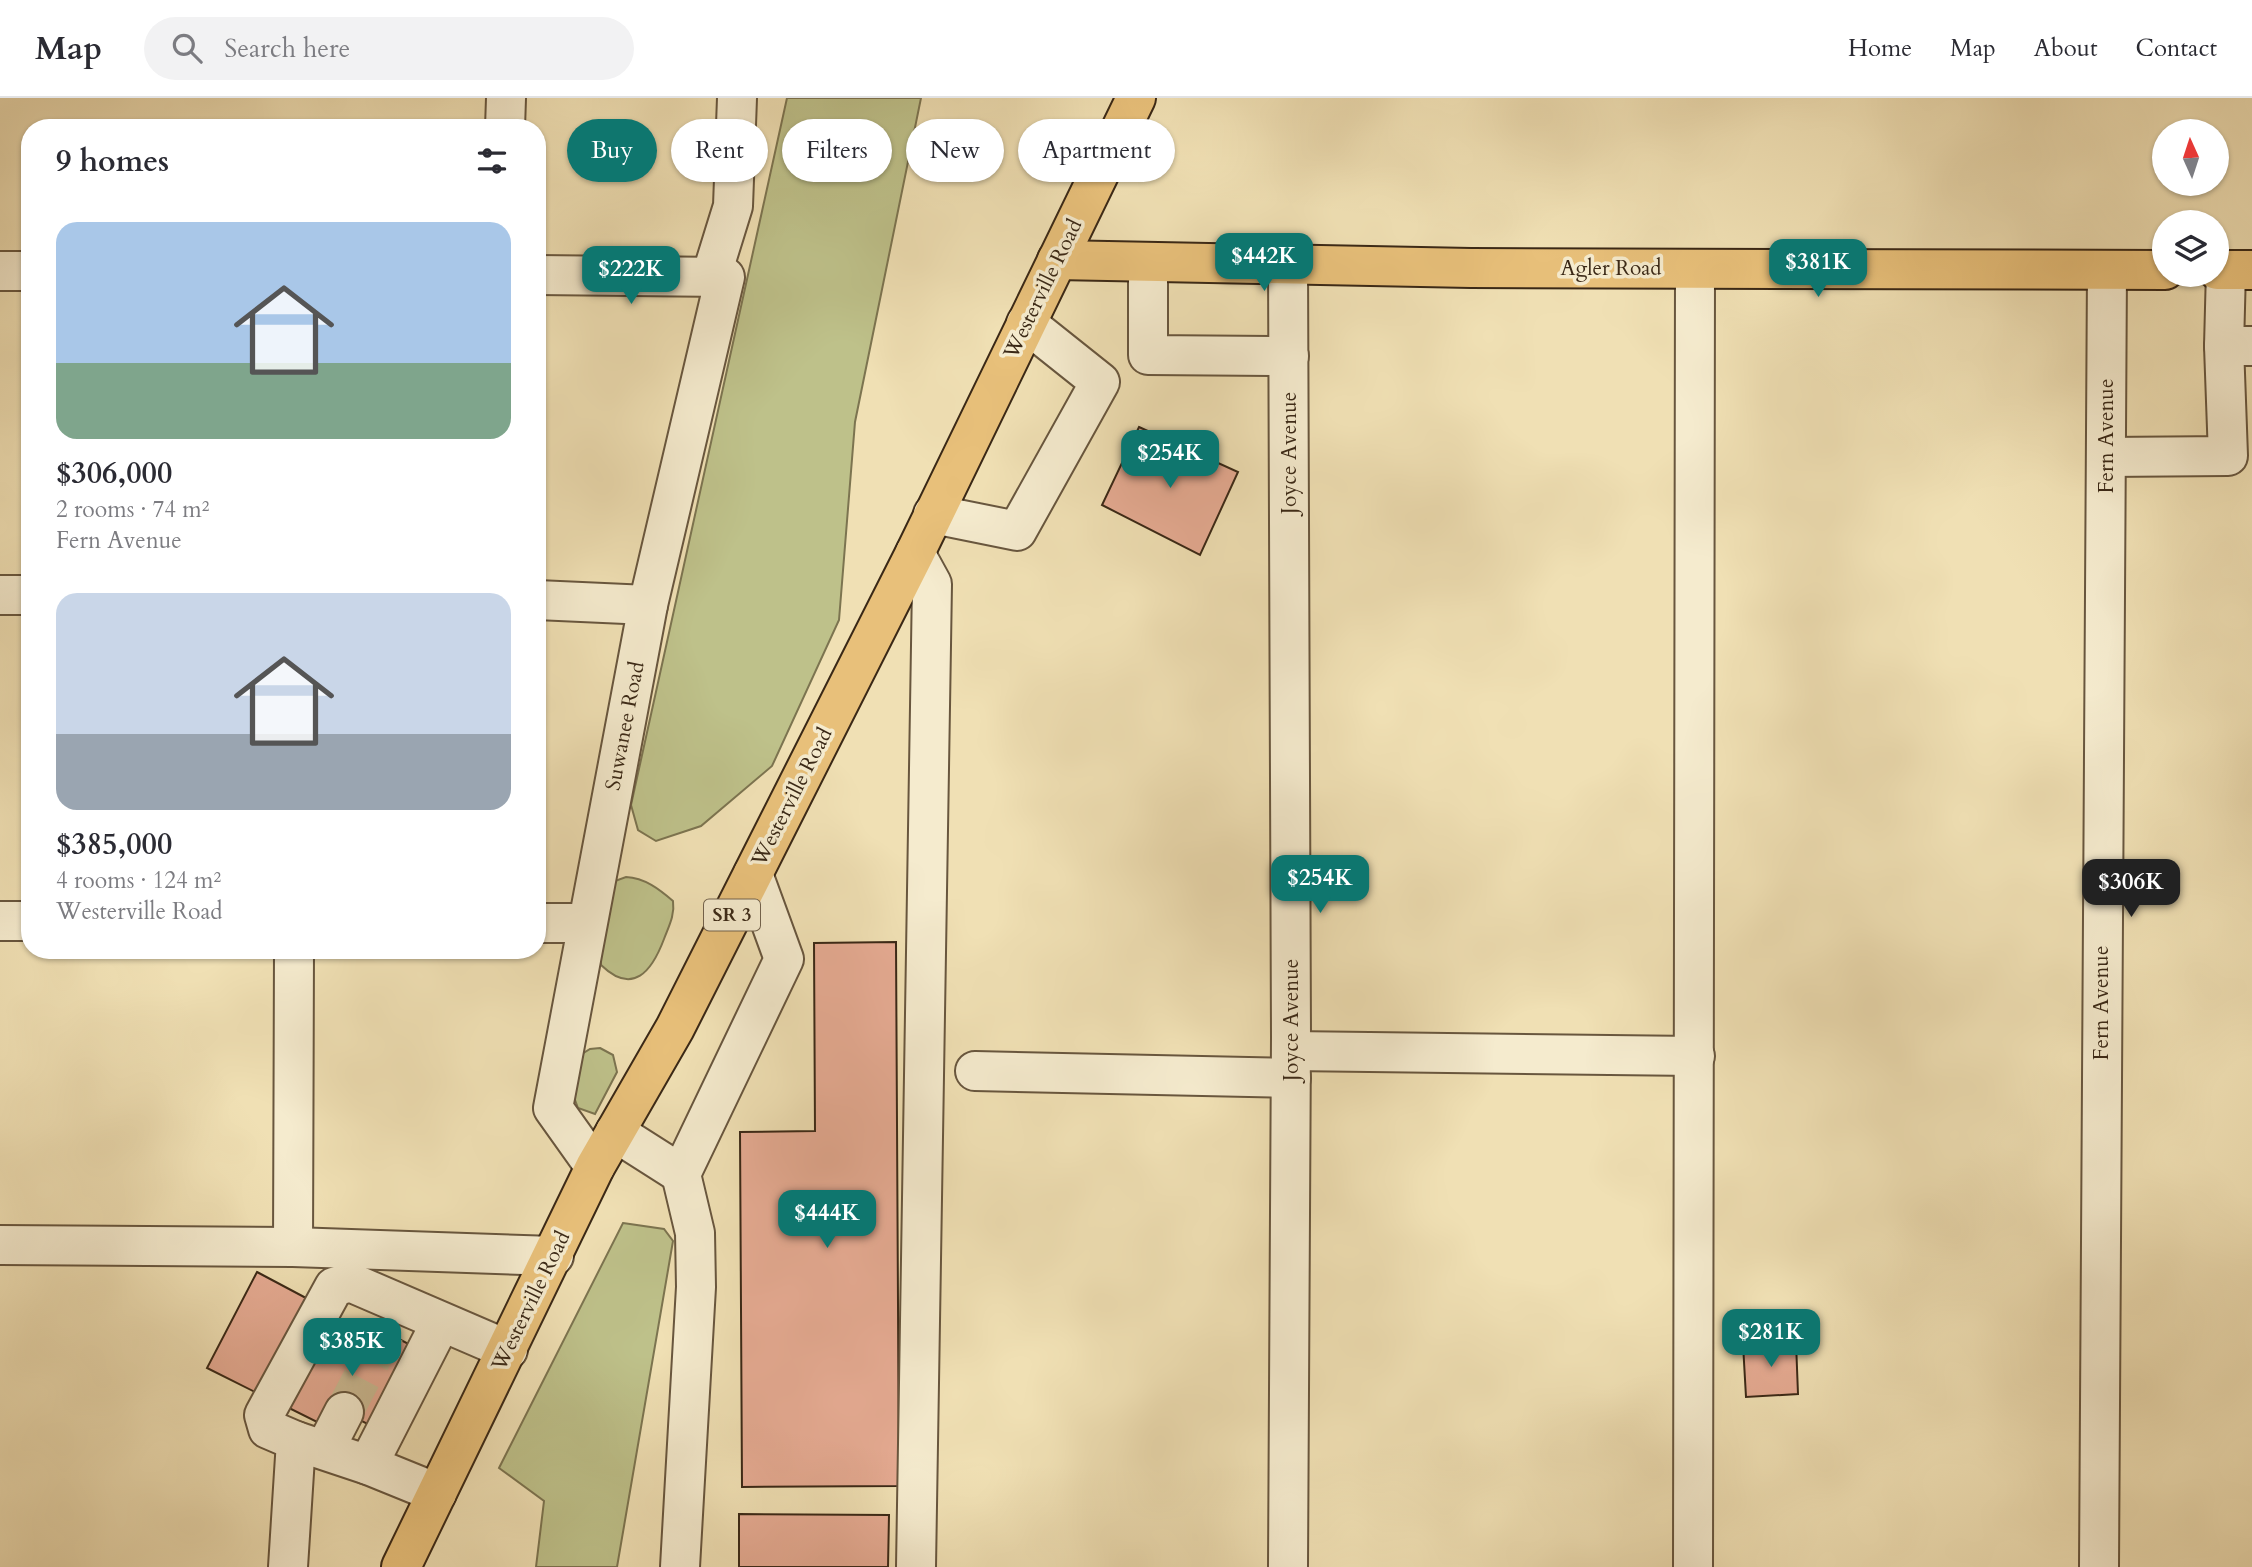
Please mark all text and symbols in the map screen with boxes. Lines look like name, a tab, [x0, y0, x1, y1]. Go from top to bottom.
search box	[144, 17, 634, 80]
text: Map	[35, 26, 102, 71]
icon: search	[168, 29, 206, 67]
text: Search here	[224, 31, 350, 66]
text: Home	[1848, 32, 1912, 65]
text: Map	[1950, 32, 1996, 65]
text: About	[2034, 32, 2098, 65]
text: Contact	[2136, 32, 2217, 65]
chip: Buy	[567, 119, 657, 182]
chip: Rent	[671, 119, 768, 182]
chip: Filters	[782, 119, 892, 182]
chip: New	[906, 119, 1004, 182]
chip: Apartment	[1018, 119, 1175, 182]
north arrow	[2152, 119, 2230, 196]
map controls	[2152, 119, 2229, 287]
text: 9 homes	[56, 141, 169, 182]
icon: filters	[473, 142, 511, 180]
button: layers	[2152, 210, 2229, 287]
street label: Westerville Road	[996, 214, 1089, 365]
pin: $442K	[1215, 234, 1313, 293]
text: $442K	[1231, 240, 1297, 271]
pin: $381K	[1769, 240, 1867, 299]
pin: $222K	[582, 246, 680, 306]
text: $381K	[1785, 246, 1851, 277]
text: $222K	[598, 253, 664, 284]
street label: Agler Road	[1560, 254, 1662, 283]
icon: home	[221, 267, 347, 393]
street label: Fern Avenue	[2092, 379, 2121, 493]
street label: Joyce Avenue	[1275, 392, 1304, 517]
pin: $254K	[1121, 430, 1219, 490]
text: $254K	[1137, 437, 1203, 468]
text: $306,000	[56, 453, 172, 494]
text: 2 rooms · 74 m²	[56, 494, 209, 525]
text: Fern Avenue	[56, 525, 182, 556]
icon: home	[221, 638, 347, 764]
street label: Suwanee Road	[598, 659, 652, 793]
street label: Westerville Road	[744, 723, 839, 872]
text: $385,000	[56, 824, 172, 865]
pin: $254K	[1271, 856, 1369, 915]
pin: $306K	[2082, 860, 2180, 919]
text: $254K	[1287, 862, 1353, 893]
text: 4 rooms · 124 m²	[56, 865, 221, 896]
text: $306K	[2098, 866, 2164, 897]
text: Westerville Road	[56, 896, 223, 927]
road number: SR 3	[704, 900, 760, 930]
street label: Fern Avenue	[2087, 946, 2116, 1060]
street label: Joyce Avenue	[1277, 959, 1306, 1084]
pin: $444K	[778, 1190, 876, 1250]
text: $444K	[794, 1197, 860, 1228]
street label: Westerville Road	[484, 1226, 577, 1377]
pin: $281K	[1722, 1310, 1820, 1369]
text: $281K	[1738, 1316, 1804, 1347]
pin: $385K	[303, 1318, 401, 1378]
text: $385K	[319, 1325, 385, 1356]

